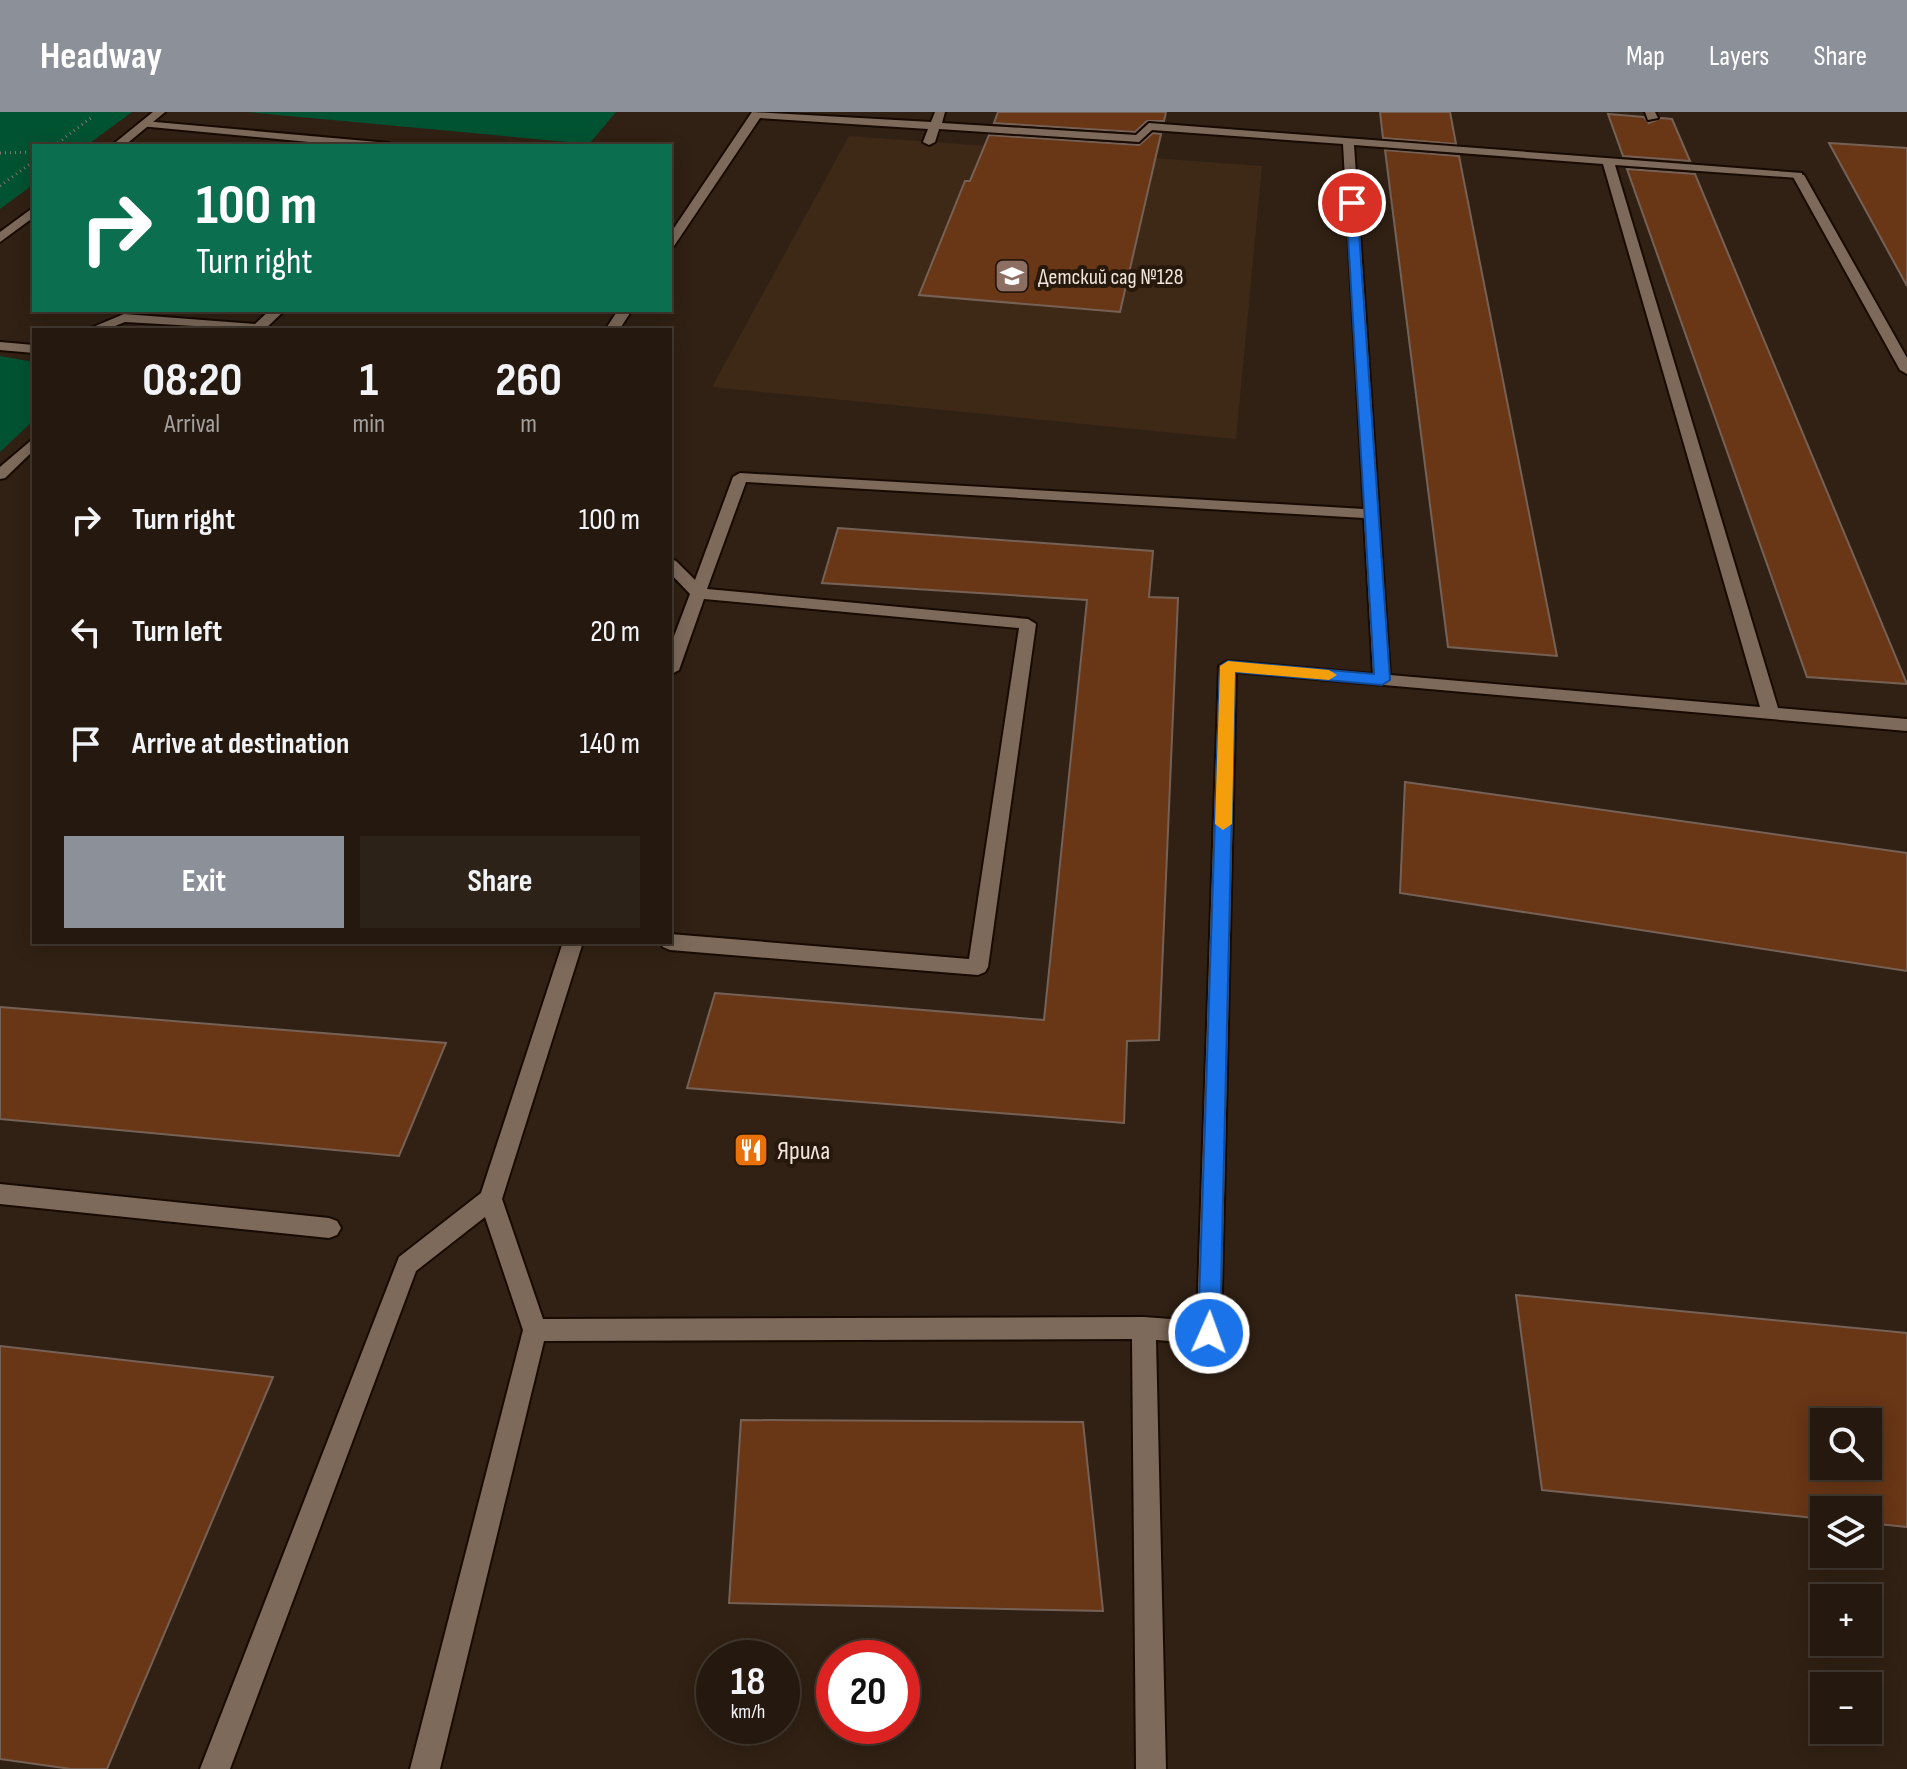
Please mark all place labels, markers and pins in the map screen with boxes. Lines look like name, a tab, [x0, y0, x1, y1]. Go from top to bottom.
pin	[1318, 169, 1386, 237]
school or university icon: Детский сад №128	[993, 257, 1031, 295]
place label: Детский сад №128	[1038, 264, 1183, 291]
restaurant icon: Ярила	[732, 1131, 770, 1169]
place label: Ярила	[777, 1136, 830, 1167]

